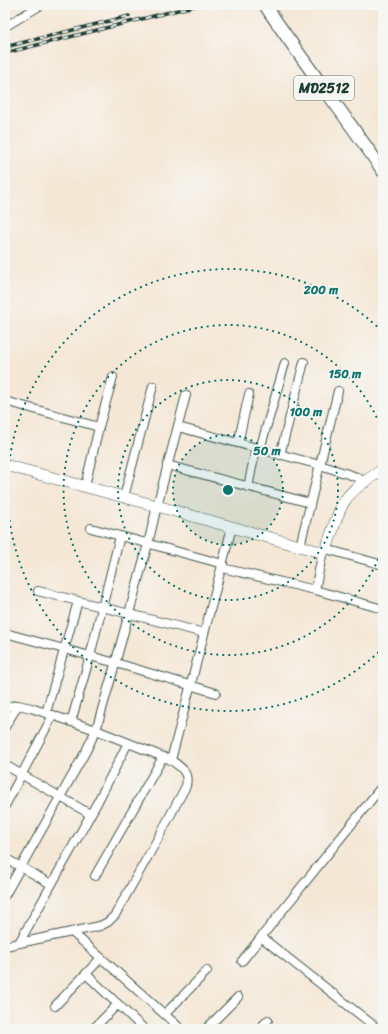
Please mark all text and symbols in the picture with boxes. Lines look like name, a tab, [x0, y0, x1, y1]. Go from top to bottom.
road number: MD2512	[294, 76, 354, 100]
text: 200 m	[303, 279, 339, 301]
text: 150 m	[329, 363, 362, 385]
text: 100 m	[290, 401, 323, 423]
text: 50 m	[253, 440, 281, 462]
centre of rings	[221, 483, 235, 497]

